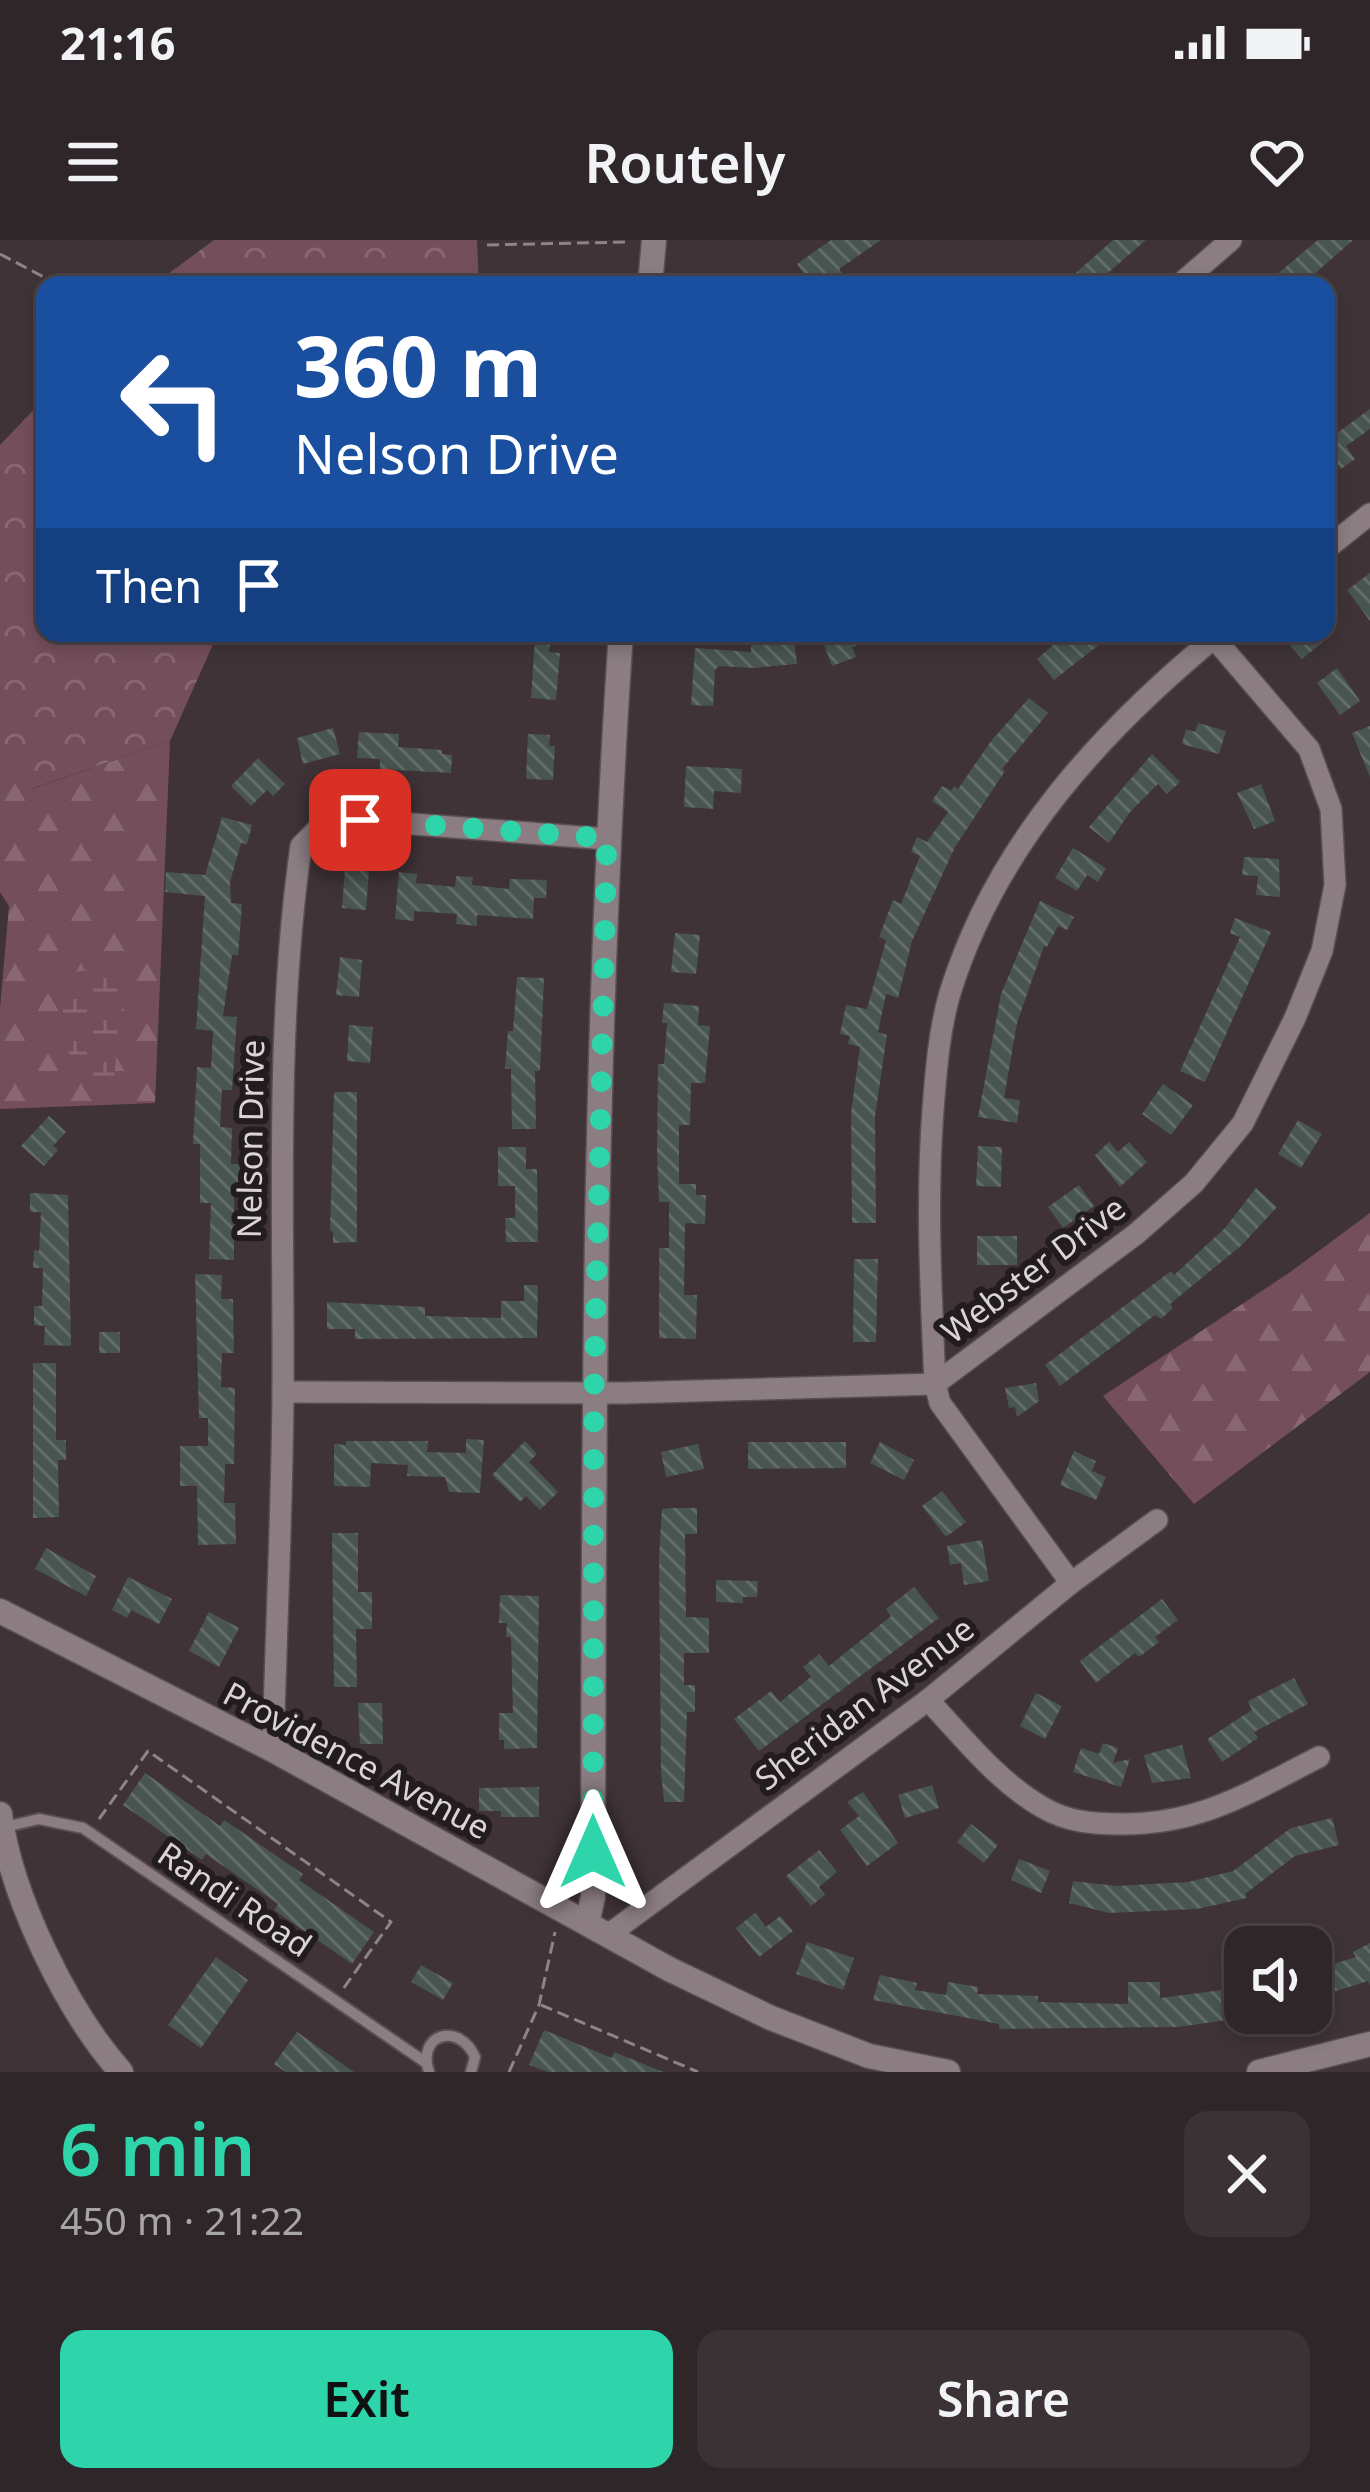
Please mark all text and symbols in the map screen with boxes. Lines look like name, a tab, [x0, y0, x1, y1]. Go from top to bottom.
text: 21:16	[60, 12, 176, 73]
text: Routely	[585, 125, 785, 199]
icon: menu	[60, 129, 126, 195]
icon: heart	[1244, 129, 1310, 195]
text: 360 m	[294, 307, 542, 422]
icon: left	[96, 324, 252, 480]
text: Nelson Drive	[294, 416, 619, 490]
icon: arrive	[226, 552, 292, 618]
text: Then	[96, 555, 202, 616]
pin	[309, 769, 411, 871]
icon: arrive	[327, 787, 393, 853]
street label: Nelson Drive	[226, 1039, 274, 1239]
street label: Webster Drive	[932, 1185, 1134, 1353]
street label: Sheridan Avenue	[745, 1606, 983, 1800]
street label: Providence Avenue	[216, 1671, 498, 1849]
position arrow	[530, 1789, 656, 1915]
street label: Randi Road	[149, 1831, 321, 1967]
map controls	[1224, 1926, 1332, 2034]
button: sound	[1224, 1926, 1332, 2034]
text: 6 min	[60, 2099, 255, 2197]
button: close	[1184, 2111, 1310, 2237]
text: 450 m · 21:22	[60, 2193, 304, 2246]
button: Exit	[60, 2330, 673, 2468]
button: Share	[697, 2330, 1310, 2468]

